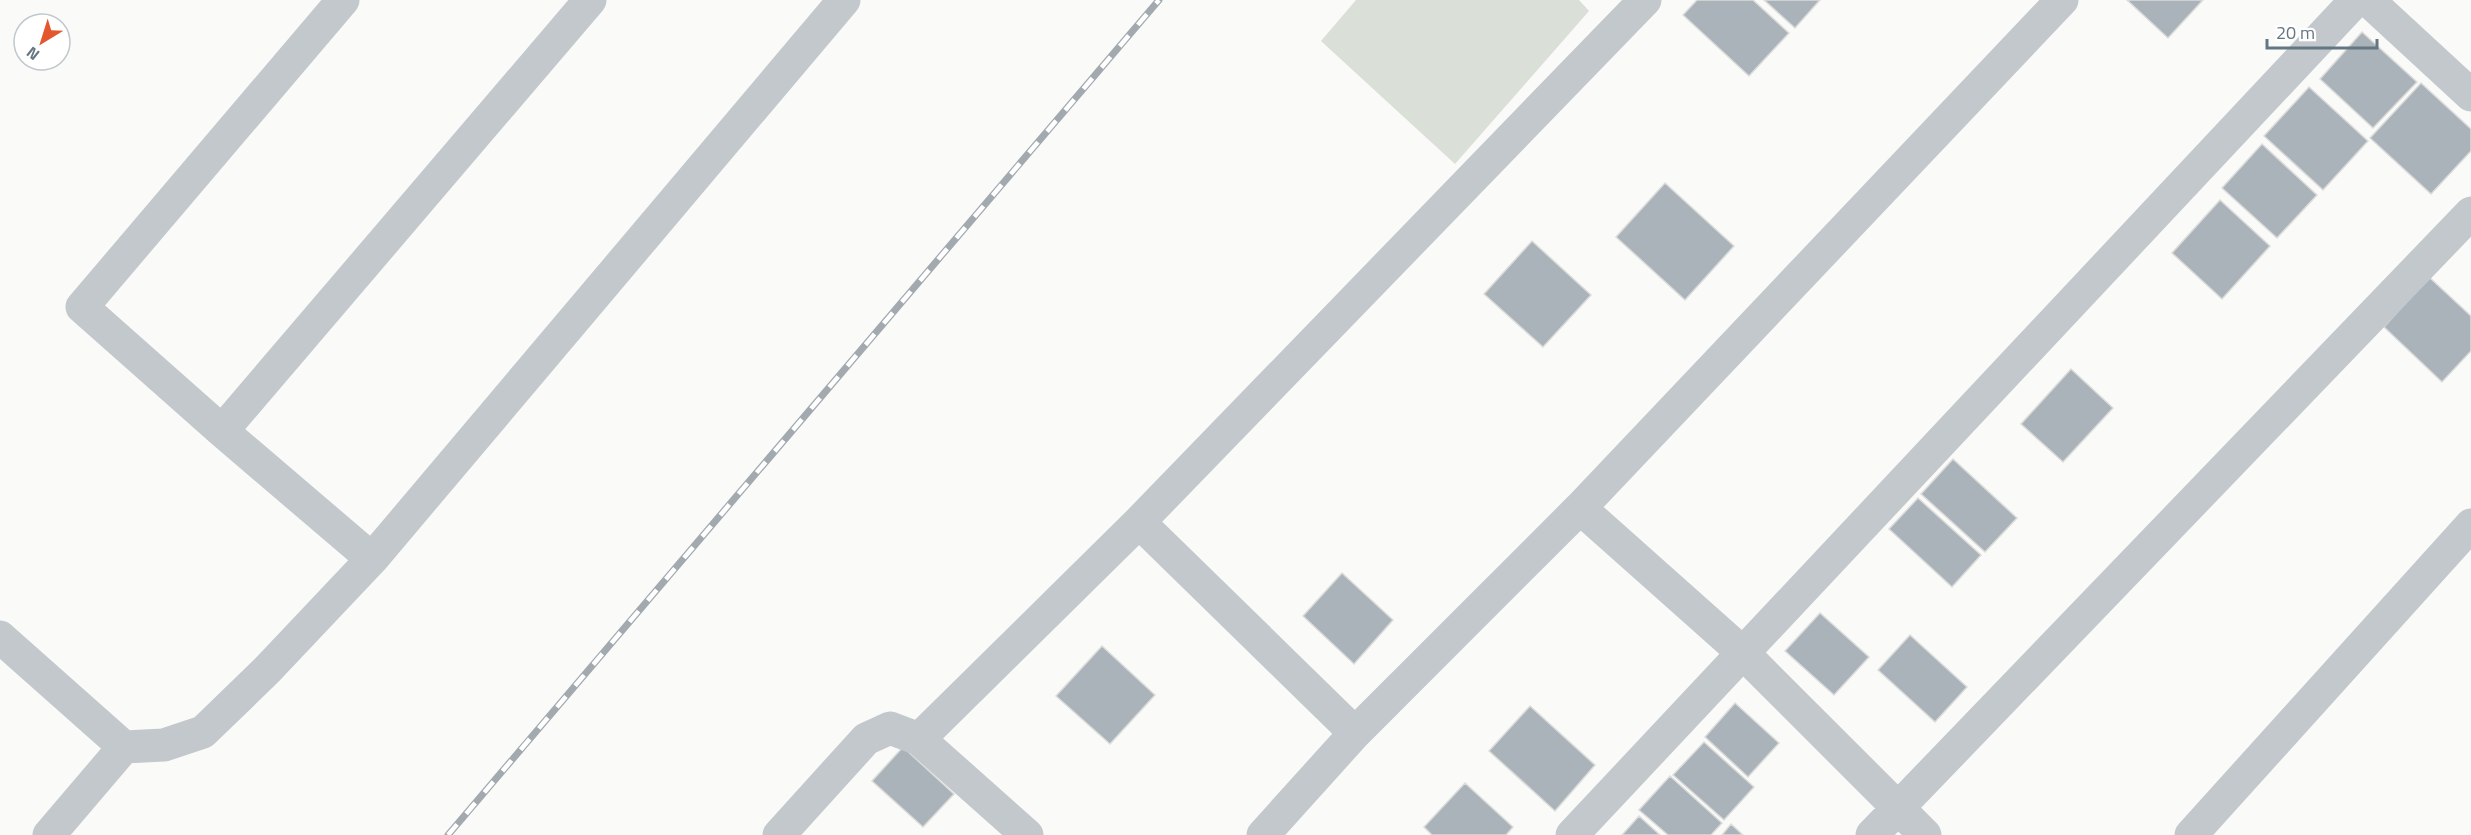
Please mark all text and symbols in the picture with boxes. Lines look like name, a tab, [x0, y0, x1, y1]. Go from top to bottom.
north arrow	[12, 12, 72, 72]
scale bar	[2267, 12, 2376, 50]
text: 20 m	[2276, 19, 2315, 46]
text: N	[21, 41, 45, 67]

